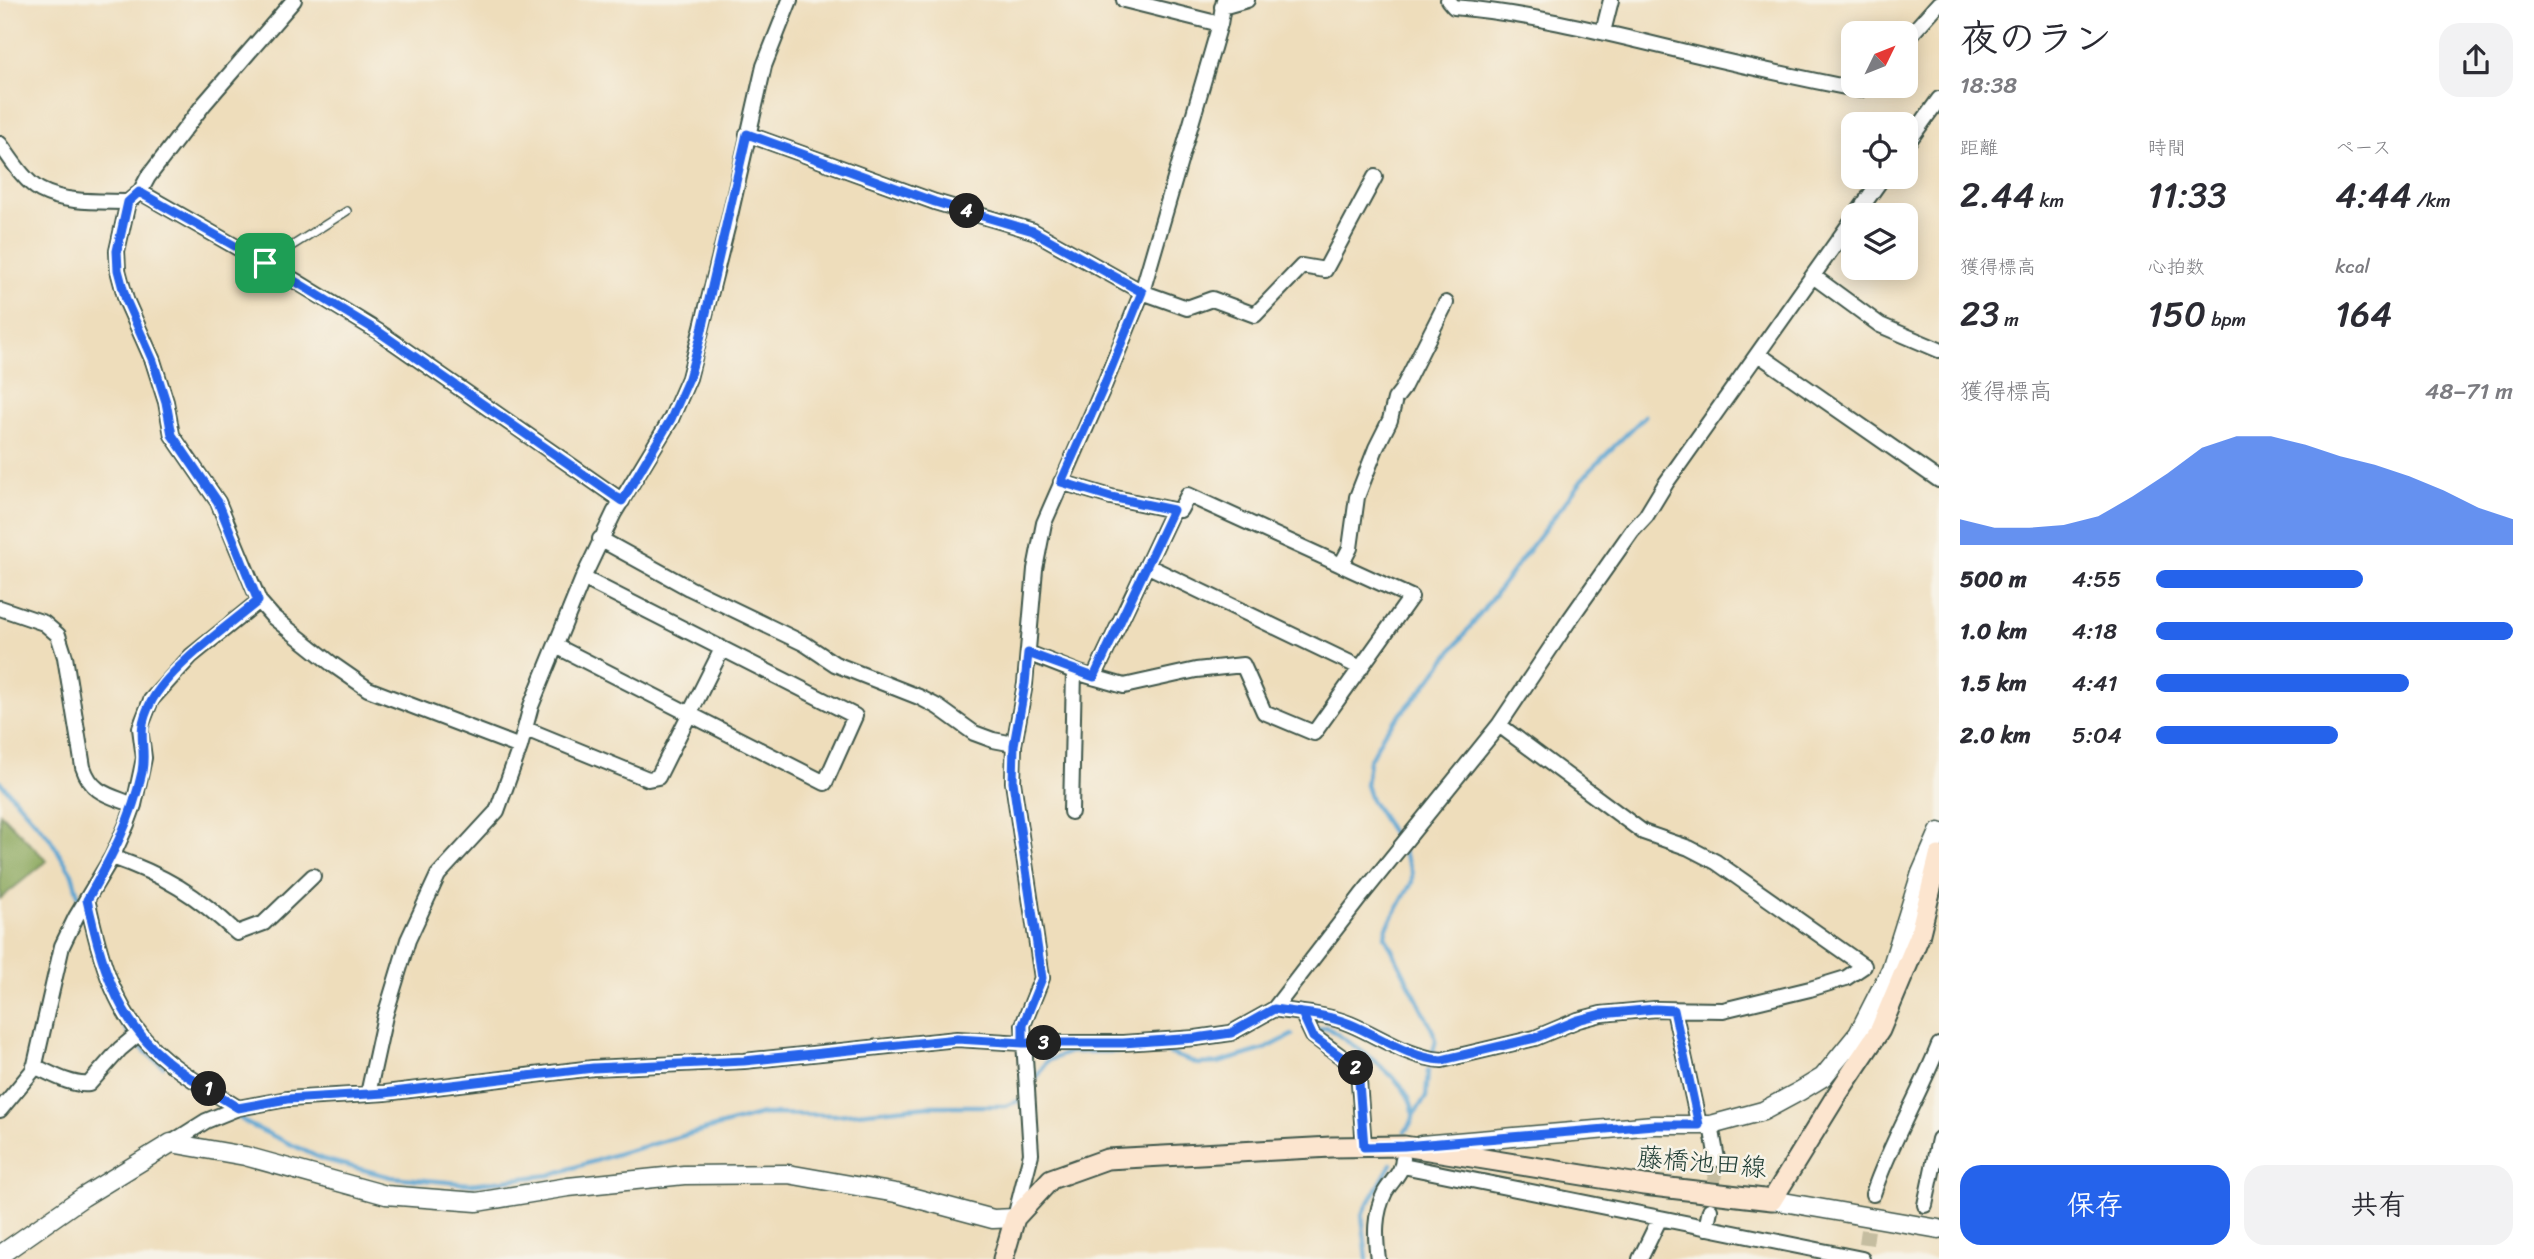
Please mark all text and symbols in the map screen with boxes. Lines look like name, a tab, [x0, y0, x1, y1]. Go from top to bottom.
text: 夜のラン	[1960, 5, 2112, 72]
north arrow	[1841, 21, 1918, 98]
map controls	[1841, 21, 1918, 280]
button: share	[2439, 23, 2513, 97]
text: 18:38	[1960, 65, 2017, 106]
button: locate	[1841, 112, 1918, 189]
text: 距離	[1960, 131, 1998, 164]
text: 時間	[2148, 131, 2186, 164]
text: ペース	[2335, 131, 2391, 164]
text: 2.44	[1960, 164, 2035, 226]
text: 11:33	[2148, 164, 2227, 226]
text: 4:44	[2335, 164, 2412, 226]
text: km	[2035, 184, 2064, 217]
text: /km	[2412, 184, 2451, 217]
pin: 4	[950, 194, 984, 228]
text: 4	[961, 194, 972, 227]
button: layers	[1841, 203, 1918, 280]
pin	[235, 233, 295, 293]
icon: arrive	[246, 244, 284, 282]
text: 獲得標高	[1960, 250, 2036, 283]
text: 心拍数	[2148, 250, 2205, 283]
text: kcal	[2335, 250, 2370, 283]
text: 23	[1960, 283, 1999, 345]
text: 150	[2148, 283, 2206, 345]
text: 164	[2335, 283, 2392, 345]
text: m	[1999, 303, 2019, 336]
text: bpm	[2206, 303, 2246, 336]
text: 獲得標高	[1960, 371, 2052, 412]
text: 48–71 m	[2425, 371, 2513, 412]
text: 500 m	[1960, 559, 2027, 600]
text: 4:55	[2072, 559, 2121, 600]
text: 1.0 km	[1960, 611, 2027, 652]
text: 4:18	[2072, 611, 2117, 652]
text: 1.5 km	[1960, 663, 2027, 704]
text: 4:41	[2072, 663, 2118, 704]
text: 2.0 km	[1960, 715, 2031, 756]
text: 5:04	[2072, 715, 2122, 756]
pin: 3	[1026, 1026, 1062, 1060]
text: 3	[1038, 1026, 1049, 1059]
pin: 2	[1338, 1050, 1374, 1086]
text: 2	[1350, 1051, 1361, 1084]
pin: 1	[192, 1072, 227, 1106]
text: 1	[204, 1072, 213, 1105]
street label: 藤橋池田線	[1635, 1133, 1769, 1191]
button: 保存	[1960, 1165, 2230, 1245]
button: 共有	[2244, 1165, 2513, 1245]

